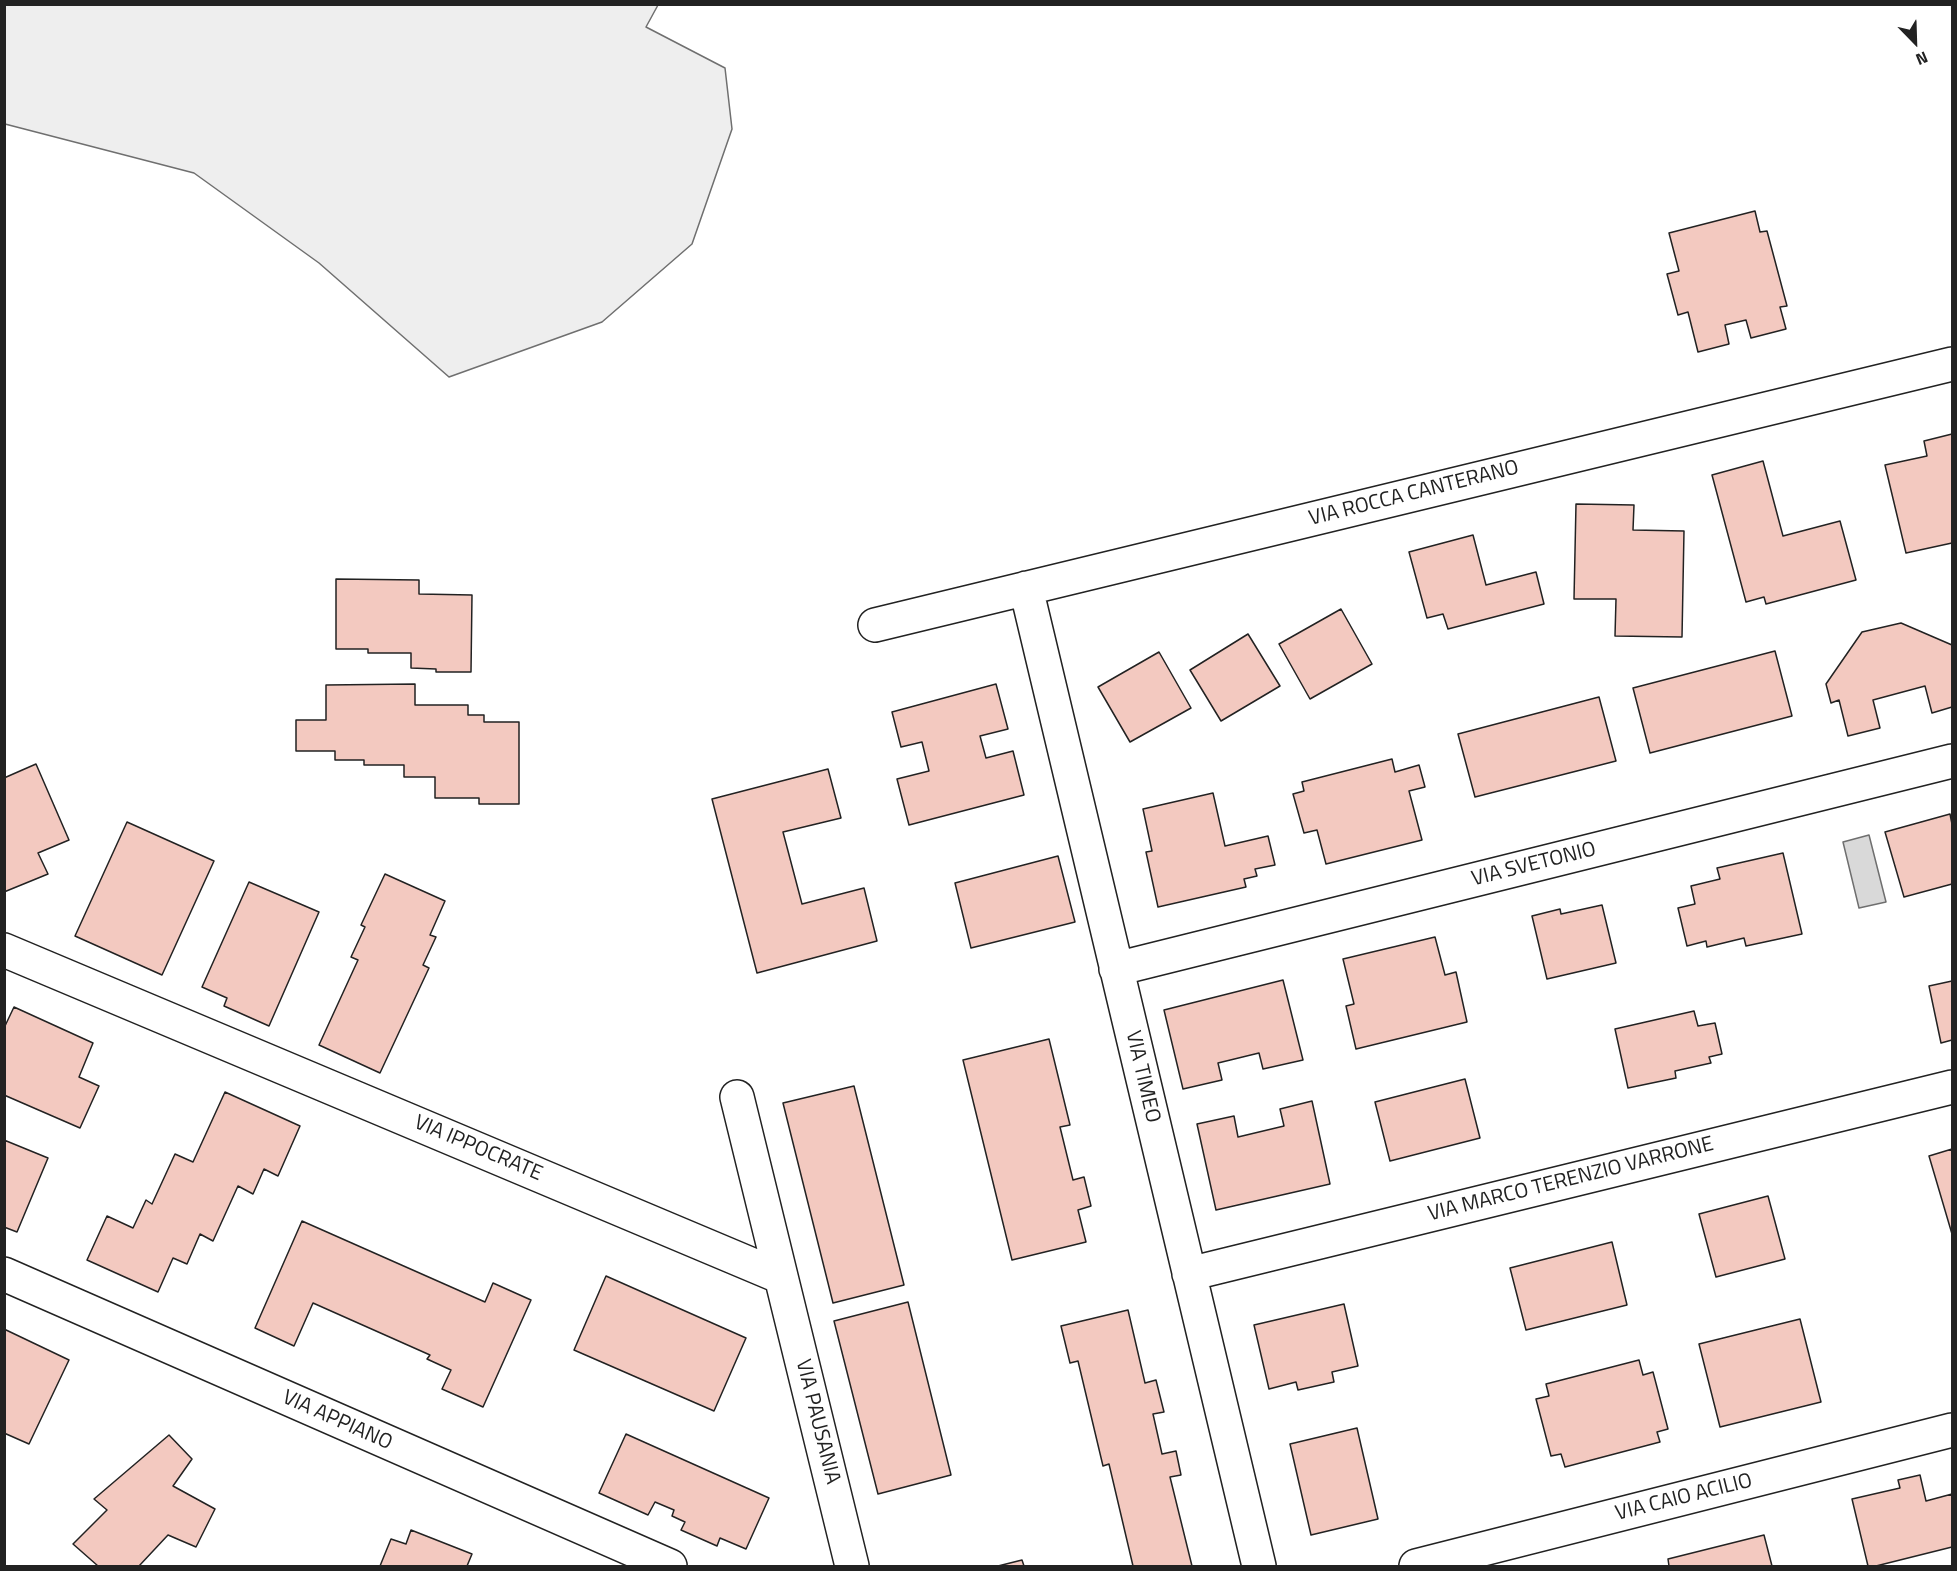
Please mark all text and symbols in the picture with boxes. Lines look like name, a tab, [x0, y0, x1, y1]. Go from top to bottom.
north arrow	[1885, 12, 1945, 72]
text: N	[1912, 45, 1932, 72]
street label: VIA ROCCA CANTERANO	[1307, 456, 1521, 532]
street label: VIA SVETONIO	[1469, 837, 1599, 893]
street label: VIA TIMEO	[1119, 1029, 1165, 1125]
street label: VIA IPPOCRATE	[410, 1111, 546, 1187]
street label: VIA MARCO TERENZIO VARRONE	[1426, 1132, 1716, 1228]
street label: VIA PAUSANIA	[789, 1357, 845, 1487]
street label: VIA APPIANO	[278, 1386, 396, 1456]
street label: VIA CAIO ACILIO	[1613, 1469, 1755, 1527]

